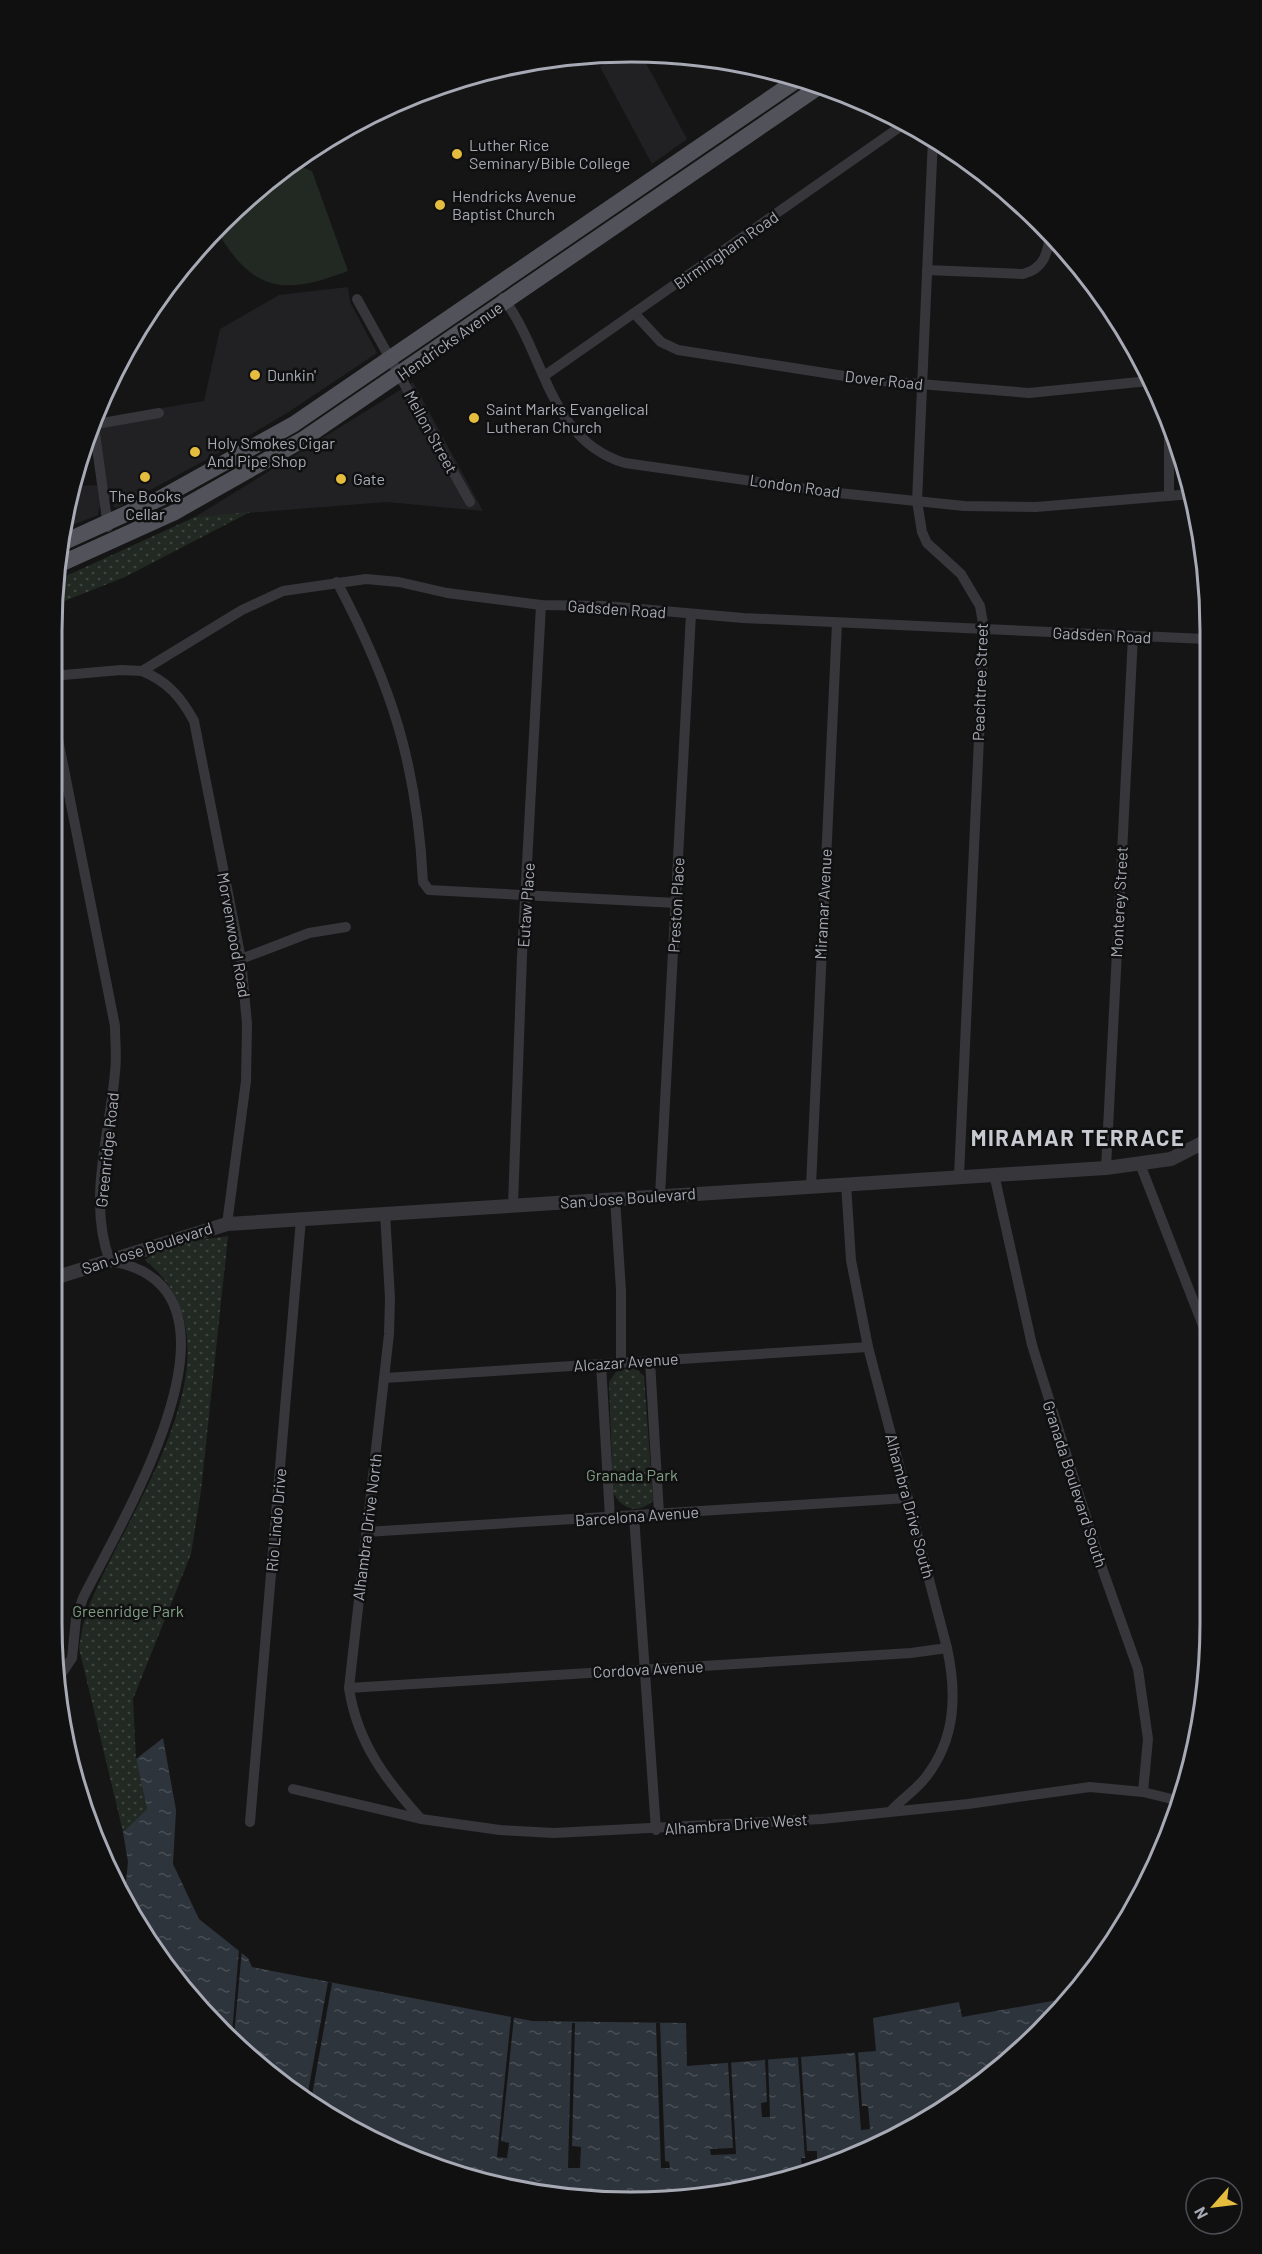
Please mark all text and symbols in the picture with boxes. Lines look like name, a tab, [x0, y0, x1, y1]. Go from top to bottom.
place label: Luther Rice Seminary/Bible College	[469, 135, 630, 172]
marker: Luther Rice Seminary/Bible College	[450, 147, 464, 161]
place label: Hendricks Avenue Baptist Church	[452, 186, 576, 223]
marker: Hendricks Avenue Baptist Church	[433, 198, 447, 212]
street label: Birmingham Road	[670, 207, 782, 293]
street label: Hendricks Avenue	[393, 297, 506, 384]
place label: Dunkin'	[267, 365, 316, 384]
street label: Dover Road	[844, 366, 924, 393]
marker: Dunkin'	[248, 368, 262, 382]
street label: Mellon Street	[401, 387, 462, 476]
place label: Saint Marks Evangelical Lutheran Church	[486, 399, 648, 436]
marker: Saint Marks Evangelical Lutheran Church	[467, 411, 481, 425]
place label: Holy Smokes Cigar And Pipe Shop	[207, 433, 335, 470]
marker: Holy Smokes Cigar And Pipe Shop	[188, 445, 202, 459]
place label: Gate	[353, 469, 385, 488]
marker: The Books Cellar	[138, 470, 152, 484]
street label: London Road	[749, 470, 841, 501]
marker: Gate	[334, 472, 348, 486]
place label: The Books Cellar	[109, 486, 181, 523]
street label: Gadsden Road	[567, 596, 667, 621]
street label: Gadsden Road	[1052, 622, 1152, 647]
street label: Peachtree Street	[968, 623, 991, 741]
street label: Monterey Street	[1106, 846, 1131, 958]
street label: Miramar Avenue	[810, 848, 835, 960]
street label: Preston Place	[664, 857, 687, 953]
street label: Eutaw Place	[513, 862, 538, 948]
street label: Morvenwood Road	[214, 871, 255, 999]
street label: Greenridge Road	[91, 1091, 122, 1208]
district label: MIRAMAR TERRACE	[971, 1124, 1185, 1150]
street label: San Jose Boulevard	[559, 1183, 697, 1212]
street label: San Jose Boulevard	[79, 1217, 215, 1278]
street label: Alcazar Avenue	[573, 1348, 679, 1375]
street label: Granada Boulevard South	[1039, 1398, 1111, 1570]
street label: Alhambra Drive South	[882, 1431, 939, 1580]
street label: Alhambra Drive North	[348, 1452, 385, 1602]
park label: Granada Park	[586, 1465, 678, 1484]
street label: Rio Lindo Drive	[262, 1467, 289, 1572]
street label: Barcelona Avenue	[575, 1502, 699, 1529]
park label: Greenridge Park	[72, 1601, 184, 1620]
street label: Cordova Avenue	[592, 1656, 704, 1681]
street label: Alhambra Drive West	[664, 1809, 808, 1838]
north arrow	[1184, 2176, 1244, 2236]
text: N	[1189, 2204, 1211, 2222]

